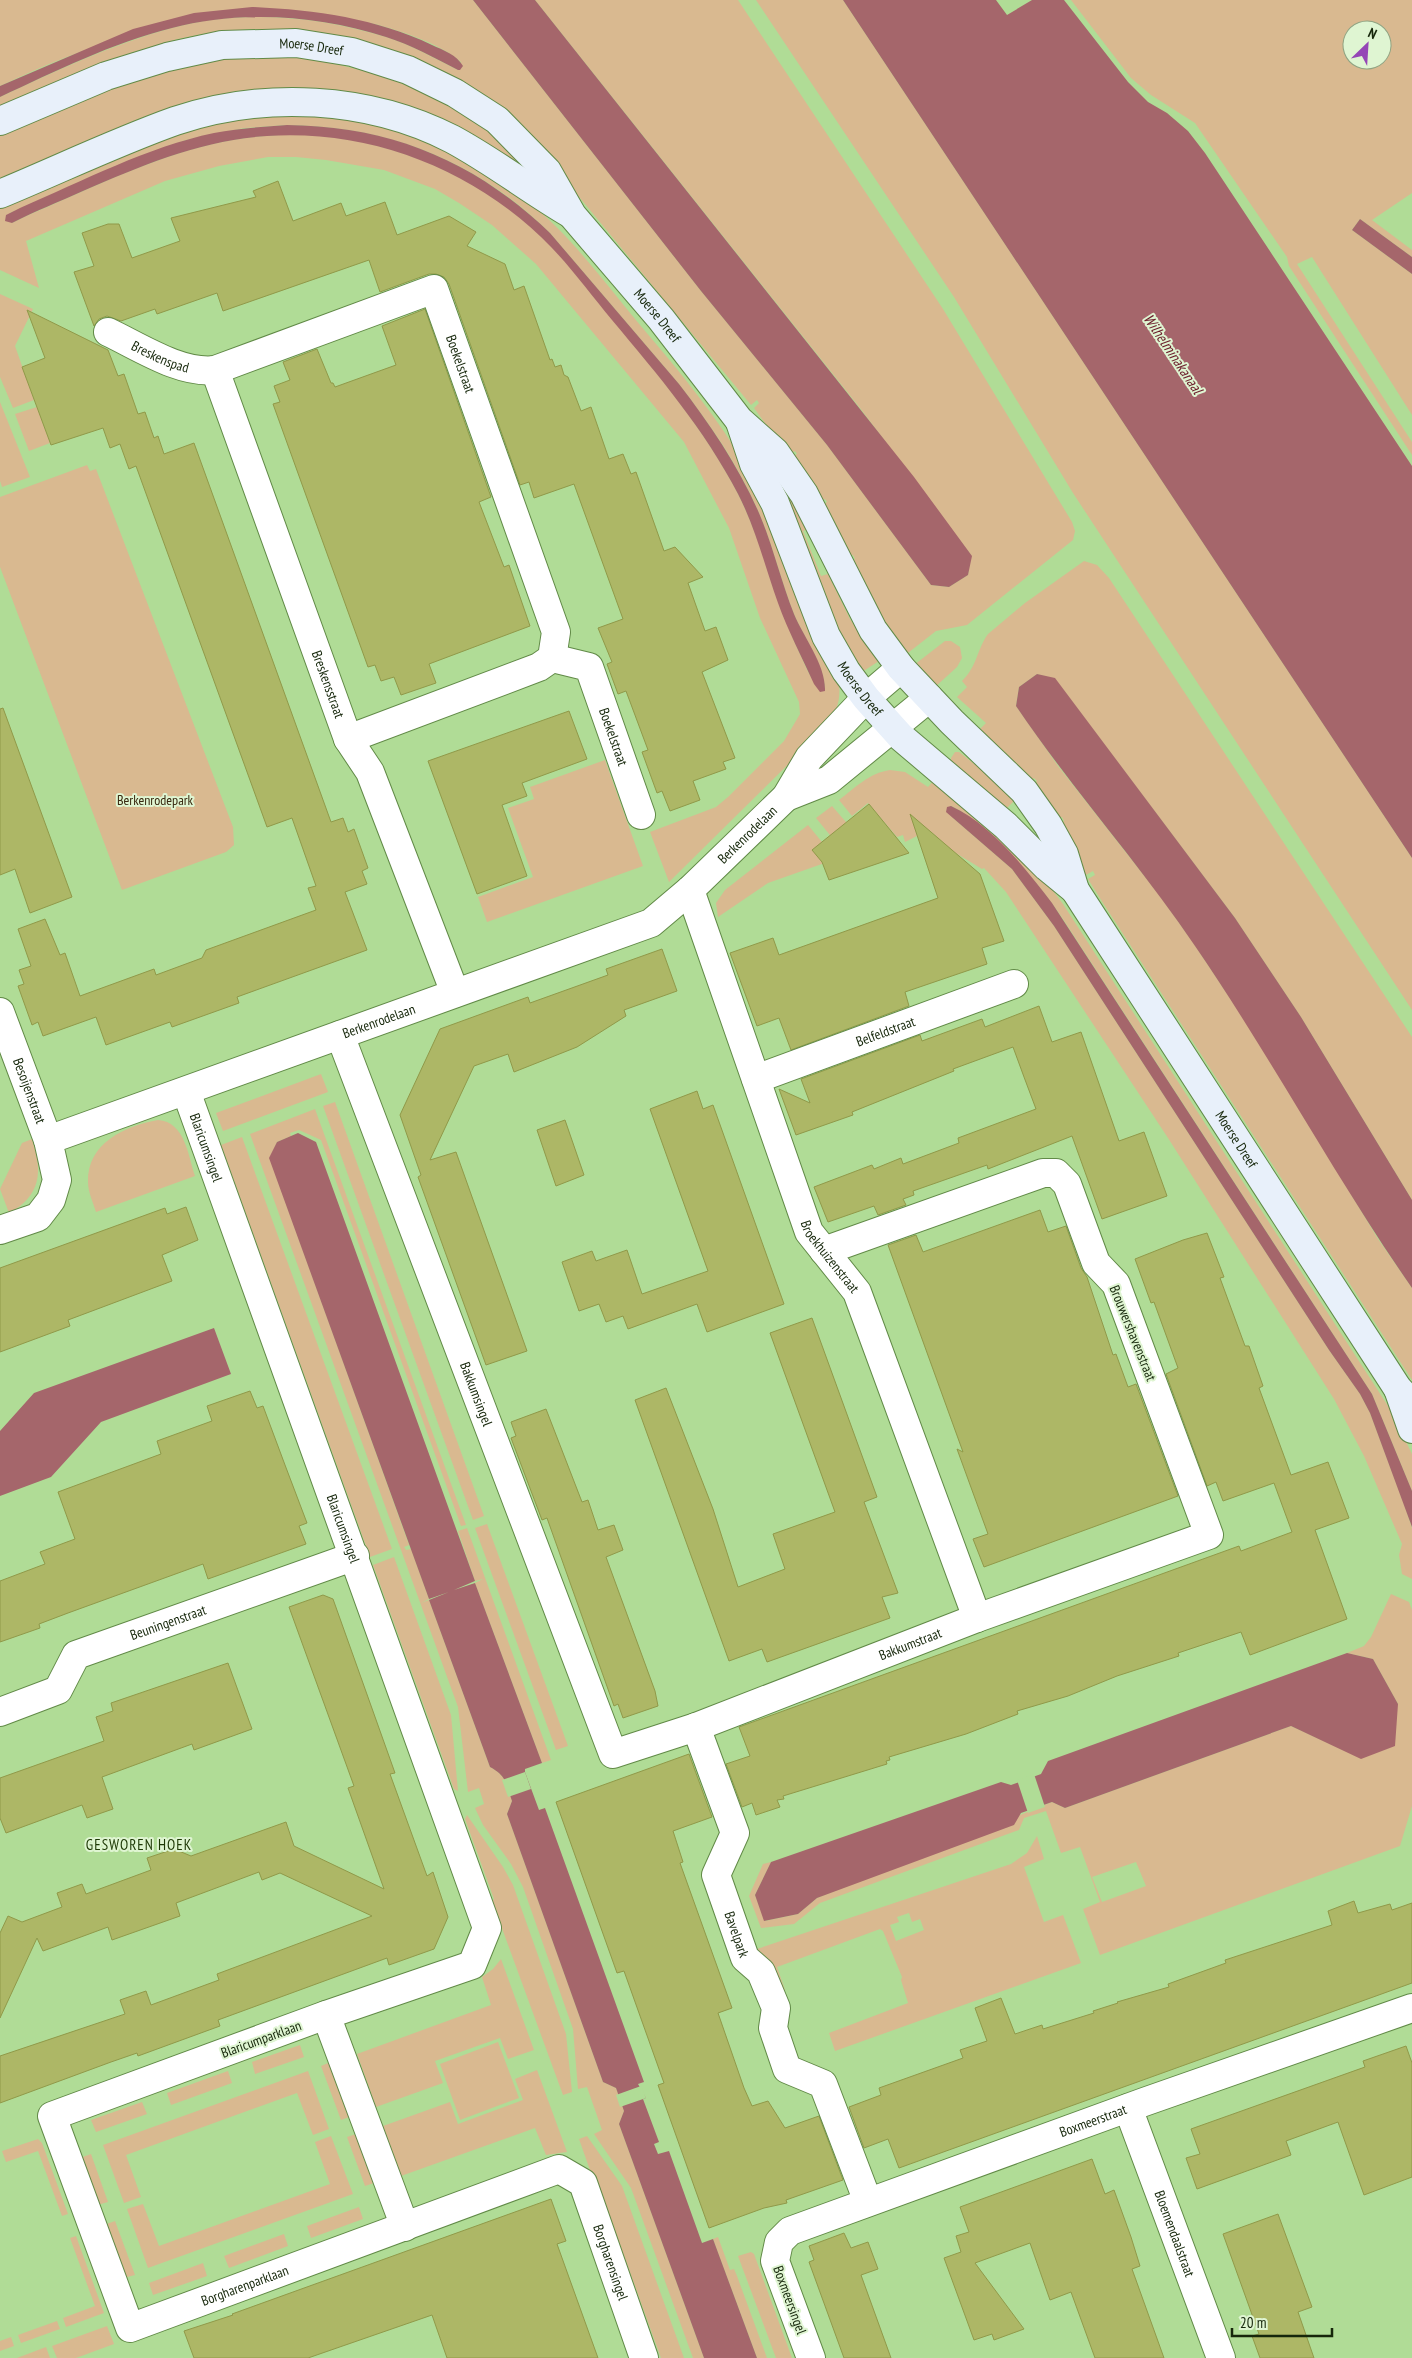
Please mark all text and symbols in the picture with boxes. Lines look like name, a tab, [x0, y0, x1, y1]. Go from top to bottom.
north arrow	[1342, 20, 1392, 70]
text: N	[1365, 23, 1380, 43]
street label: Moerse Dreef	[279, 34, 345, 60]
street label: Moerse Dreef	[630, 285, 685, 346]
water label: Wilhelminakanaal	[1140, 310, 1208, 399]
street label: Boekelstraat	[442, 332, 479, 395]
street label: Breskenspad	[128, 336, 191, 377]
street label: Breskensstraat	[308, 648, 349, 721]
street label: Moerse Dreef	[833, 658, 887, 720]
street label: Boekelstraat	[595, 705, 632, 768]
park label: Berkenrodepark	[117, 791, 194, 809]
street label: Berkenrodelaan	[714, 802, 781, 867]
street label: Berkenrodelaan	[340, 1000, 418, 1042]
street label: Belfeldstraat	[853, 1012, 918, 1050]
street label: Besoijenstraat	[9, 1055, 50, 1126]
street label: Moerse Dreef	[1211, 1107, 1262, 1172]
street label: Blaricumsingel	[186, 1111, 227, 1185]
street label: Broekhuizenstraat	[797, 1218, 863, 1297]
street label: Brouwershavenstraat	[1106, 1283, 1160, 1384]
street label: Bakkumsingel	[456, 1359, 497, 1429]
street label: Blaricumsingel	[323, 1492, 364, 1566]
street label: Beuningenstraat	[128, 1601, 209, 1644]
street label: Bakkumstraat	[876, 1624, 944, 1664]
district label: GESWOREN HOEK	[86, 1835, 192, 1854]
street label: Bavelpark	[720, 1909, 753, 1960]
street label: Blaricumparklaan	[218, 2016, 304, 2062]
street label: Boxmeerstraat	[1057, 2100, 1129, 2141]
street label: Bloemendaalstraat	[1150, 2188, 1199, 2279]
street label: Borgharensingel	[589, 2222, 632, 2303]
street label: Borgharenparklaan	[199, 2261, 291, 2310]
street label: Boxmeersingel	[769, 2263, 811, 2337]
scale bar	[1232, 2306, 1332, 2338]
text: 20 m	[1240, 2313, 1266, 2332]

